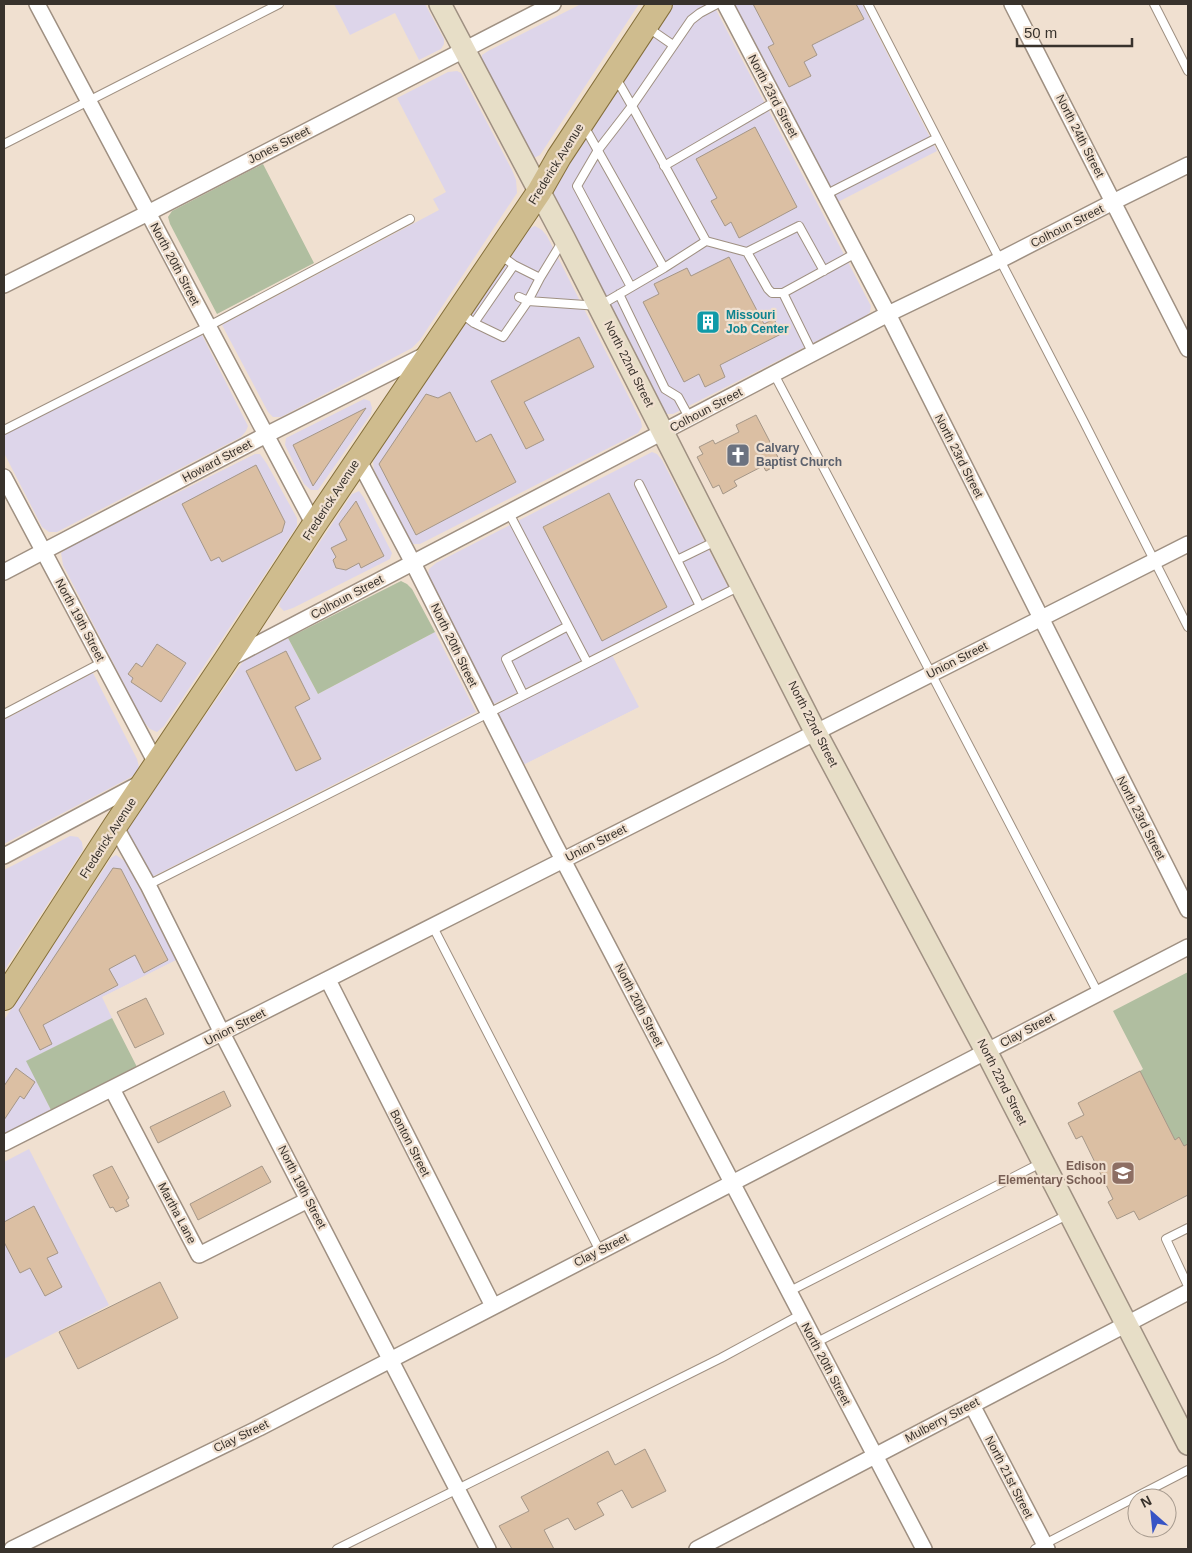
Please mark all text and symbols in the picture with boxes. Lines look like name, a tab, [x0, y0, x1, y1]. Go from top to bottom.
scale bar	[1017, 15, 1132, 47]
text: 50 m	[1024, 24, 1057, 41]
street label: North 23rd Street	[745, 52, 801, 141]
street label: North 24th Street	[1053, 92, 1107, 180]
street label: Frederick Avenue	[525, 121, 587, 207]
street label: Jones Street	[246, 123, 313, 167]
street label: Colhoun Street	[1028, 201, 1106, 250]
street label: North 20th Street	[147, 220, 203, 308]
place label: Missouri Job Center	[726, 308, 789, 336]
building icon: Missouri Job Center	[695, 309, 721, 335]
street label: North 22nd Street	[601, 319, 657, 410]
street label: Colhoun Street	[667, 385, 745, 435]
street label: North 23rd Street	[932, 412, 986, 501]
street label: Howard Street	[180, 437, 255, 485]
place label: Calvary Baptist Church	[756, 441, 842, 469]
church icon: Calvary Baptist Church	[725, 442, 751, 468]
street label: Frederick Avenue	[300, 457, 362, 543]
street label: Colhoun Street	[308, 572, 386, 622]
street label: North 19th Street	[52, 576, 108, 664]
street label: North 20th Street	[428, 601, 481, 690]
street label: Union Street	[924, 638, 990, 681]
street label: North 22nd Street	[785, 679, 841, 770]
street label: North 23rd Street	[1114, 774, 1168, 863]
street label: Frederick Avenue	[77, 795, 139, 881]
street label: Union Street	[563, 821, 629, 864]
street label: North 20th Street	[612, 961, 666, 1049]
street label: Union Street	[202, 1005, 268, 1048]
street label: Clay Street	[998, 1010, 1057, 1050]
street label: North 22nd Street	[974, 1037, 1030, 1128]
street label: Bonton Street	[387, 1107, 433, 1179]
street label: North 19th Street	[275, 1143, 329, 1231]
place label: Edison Elementary School	[998, 1159, 1106, 1187]
school or university icon: Edison Elementary School	[1110, 1160, 1136, 1186]
street label: Martha Lane	[155, 1180, 199, 1246]
street label: Clay Street	[571, 1230, 631, 1270]
street label: North 20th Street	[798, 1320, 854, 1408]
street label: Mulberry Street	[902, 1394, 982, 1445]
street label: Clay Street	[211, 1416, 271, 1455]
street label: North 21st Street	[982, 1433, 1036, 1521]
north arrow	[1127, 1488, 1177, 1538]
text: N	[1138, 1492, 1154, 1511]

